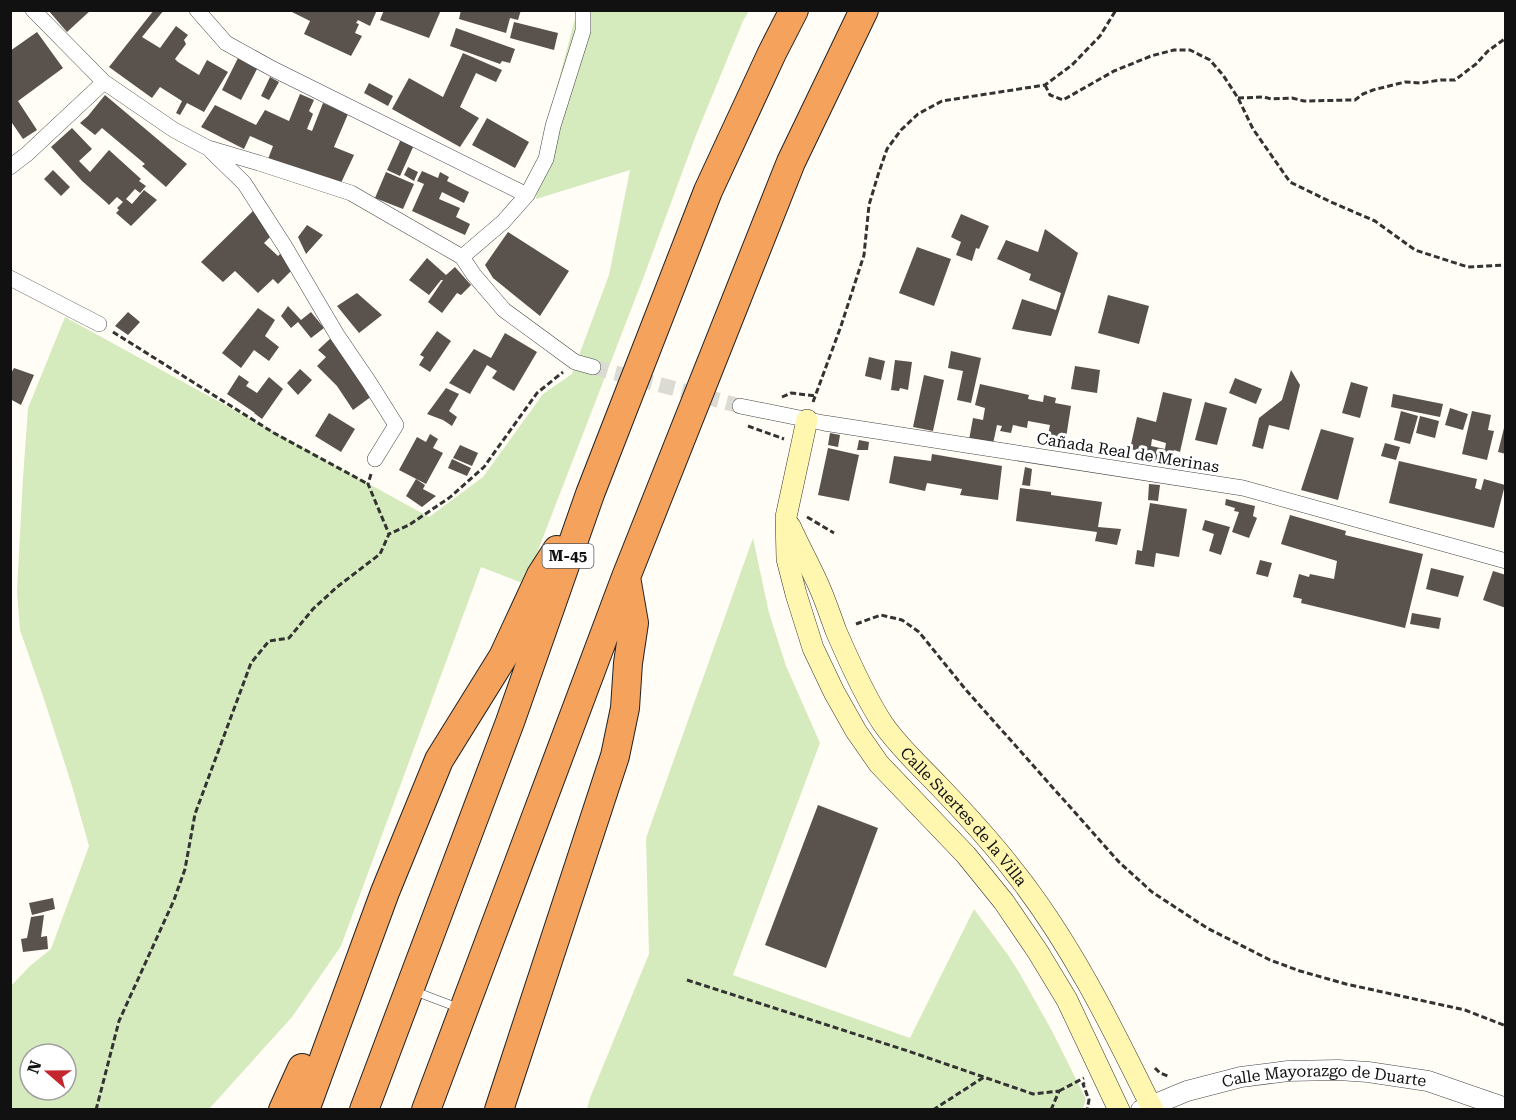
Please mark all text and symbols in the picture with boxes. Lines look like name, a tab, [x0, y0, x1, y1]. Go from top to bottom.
street label: Cañada Real de Merinas	[1035, 429, 1221, 476]
road number: M-45	[542, 544, 594, 568]
street label: Calle Suertes de la Villa	[896, 743, 1031, 890]
north arrow	[18, 1042, 78, 1102]
text: N	[23, 1058, 45, 1076]
street label: Calle Mayorazgo de Duarte	[1220, 1061, 1428, 1092]

